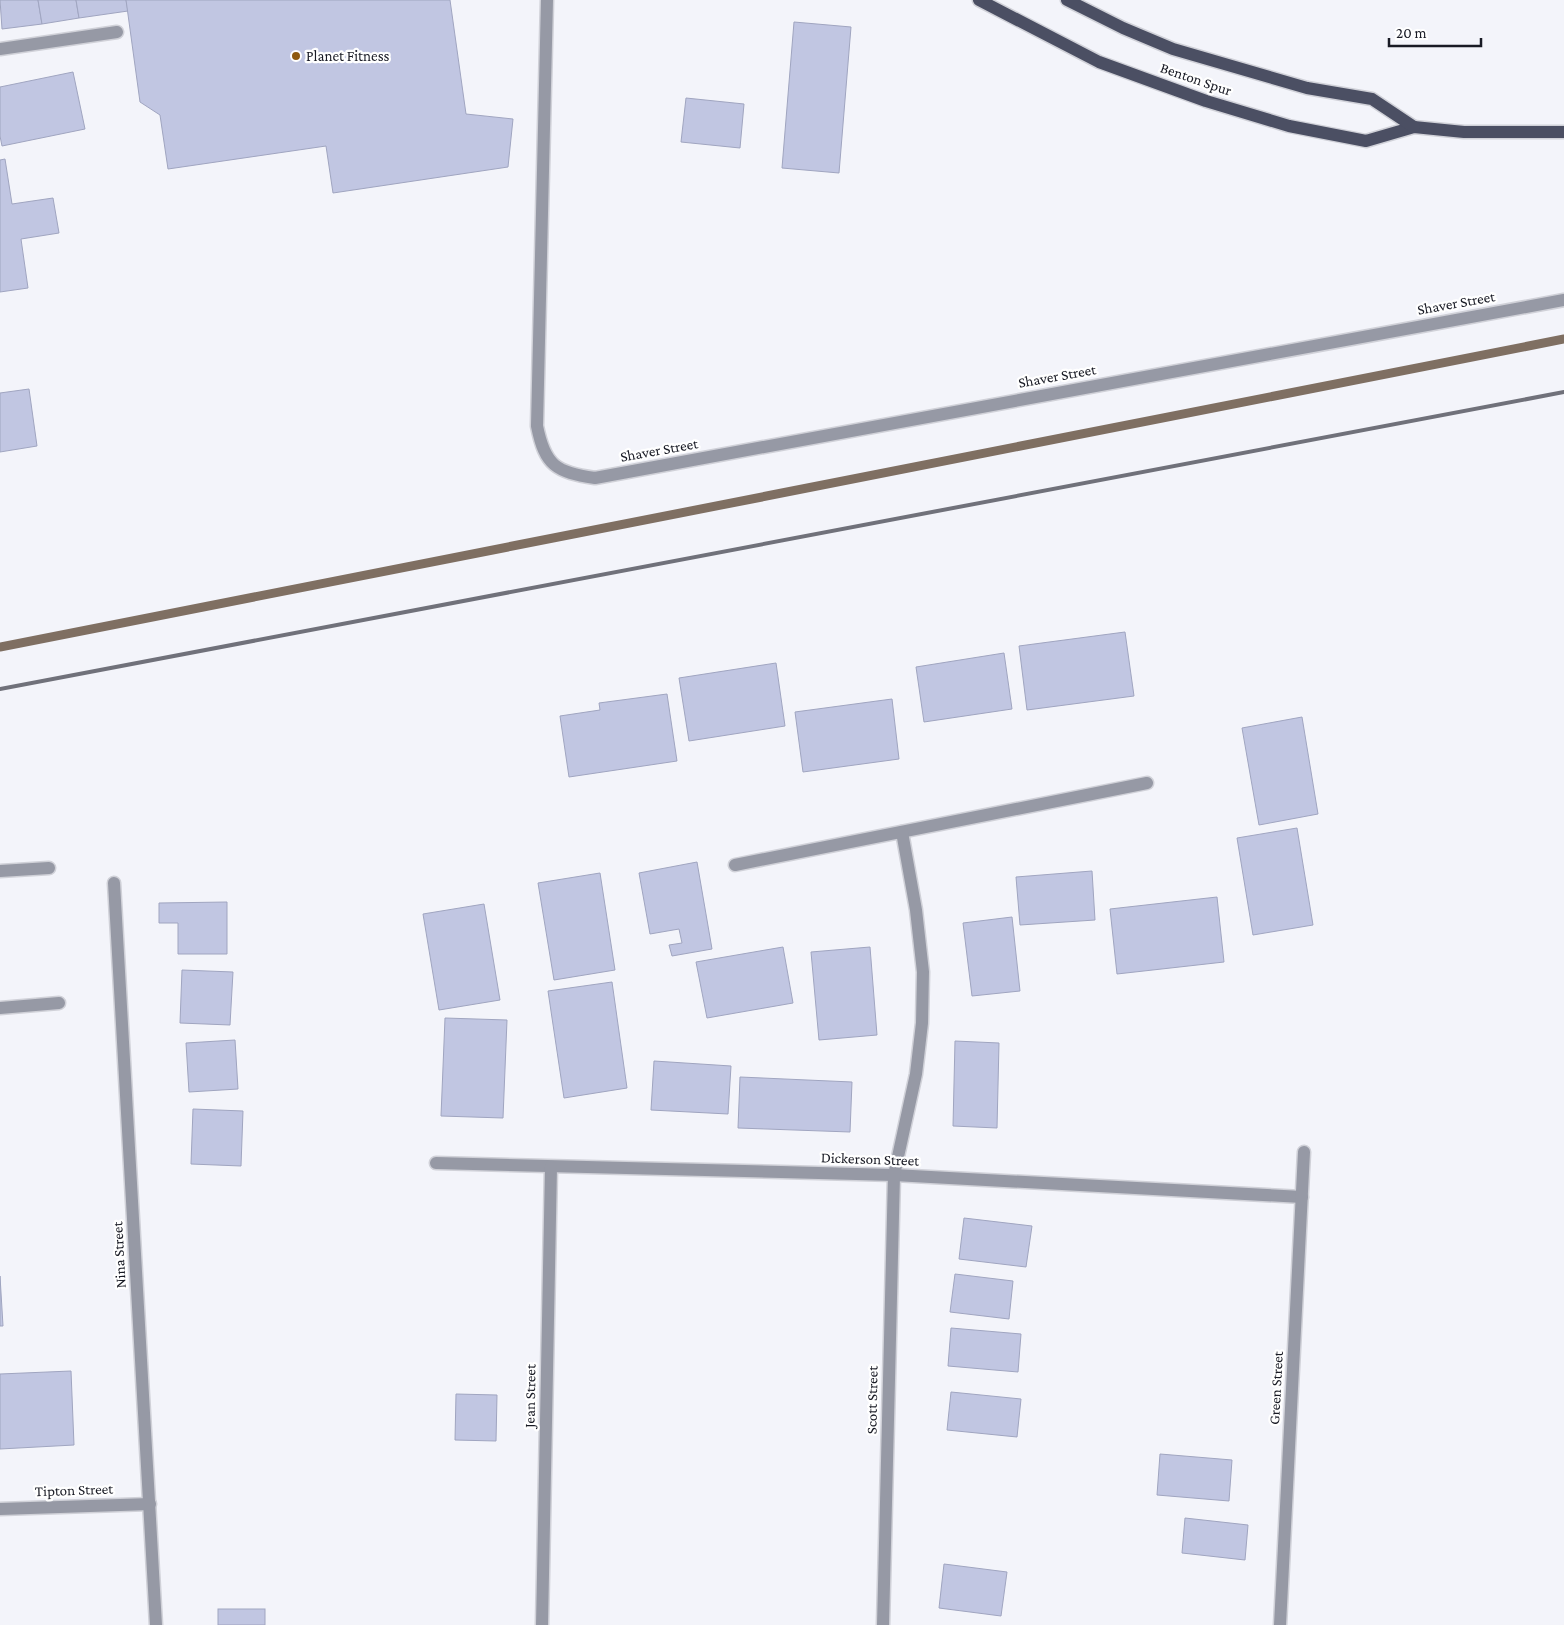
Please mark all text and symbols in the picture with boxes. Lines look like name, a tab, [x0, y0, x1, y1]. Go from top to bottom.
scale bar	[1389, 15, 1482, 47]
text: 20 m	[1396, 25, 1427, 41]
place label: Planet Fitness	[306, 48, 390, 64]
marker: Planet Fitness	[290, 50, 302, 62]
street label: Benton Spur	[1158, 59, 1234, 100]
street label: Shaver Street	[1416, 288, 1497, 318]
street label: Shaver Street	[1017, 361, 1098, 391]
street label: Shaver Street	[619, 435, 700, 465]
street label: Dickerson Street	[821, 1149, 920, 1169]
street label: Nina Street	[109, 1220, 129, 1289]
street label: Green Street	[1266, 1350, 1286, 1425]
street label: Jean Street	[521, 1363, 540, 1430]
street label: Scott Street	[863, 1365, 881, 1434]
street label: Tipton Street	[35, 1481, 114, 1500]

